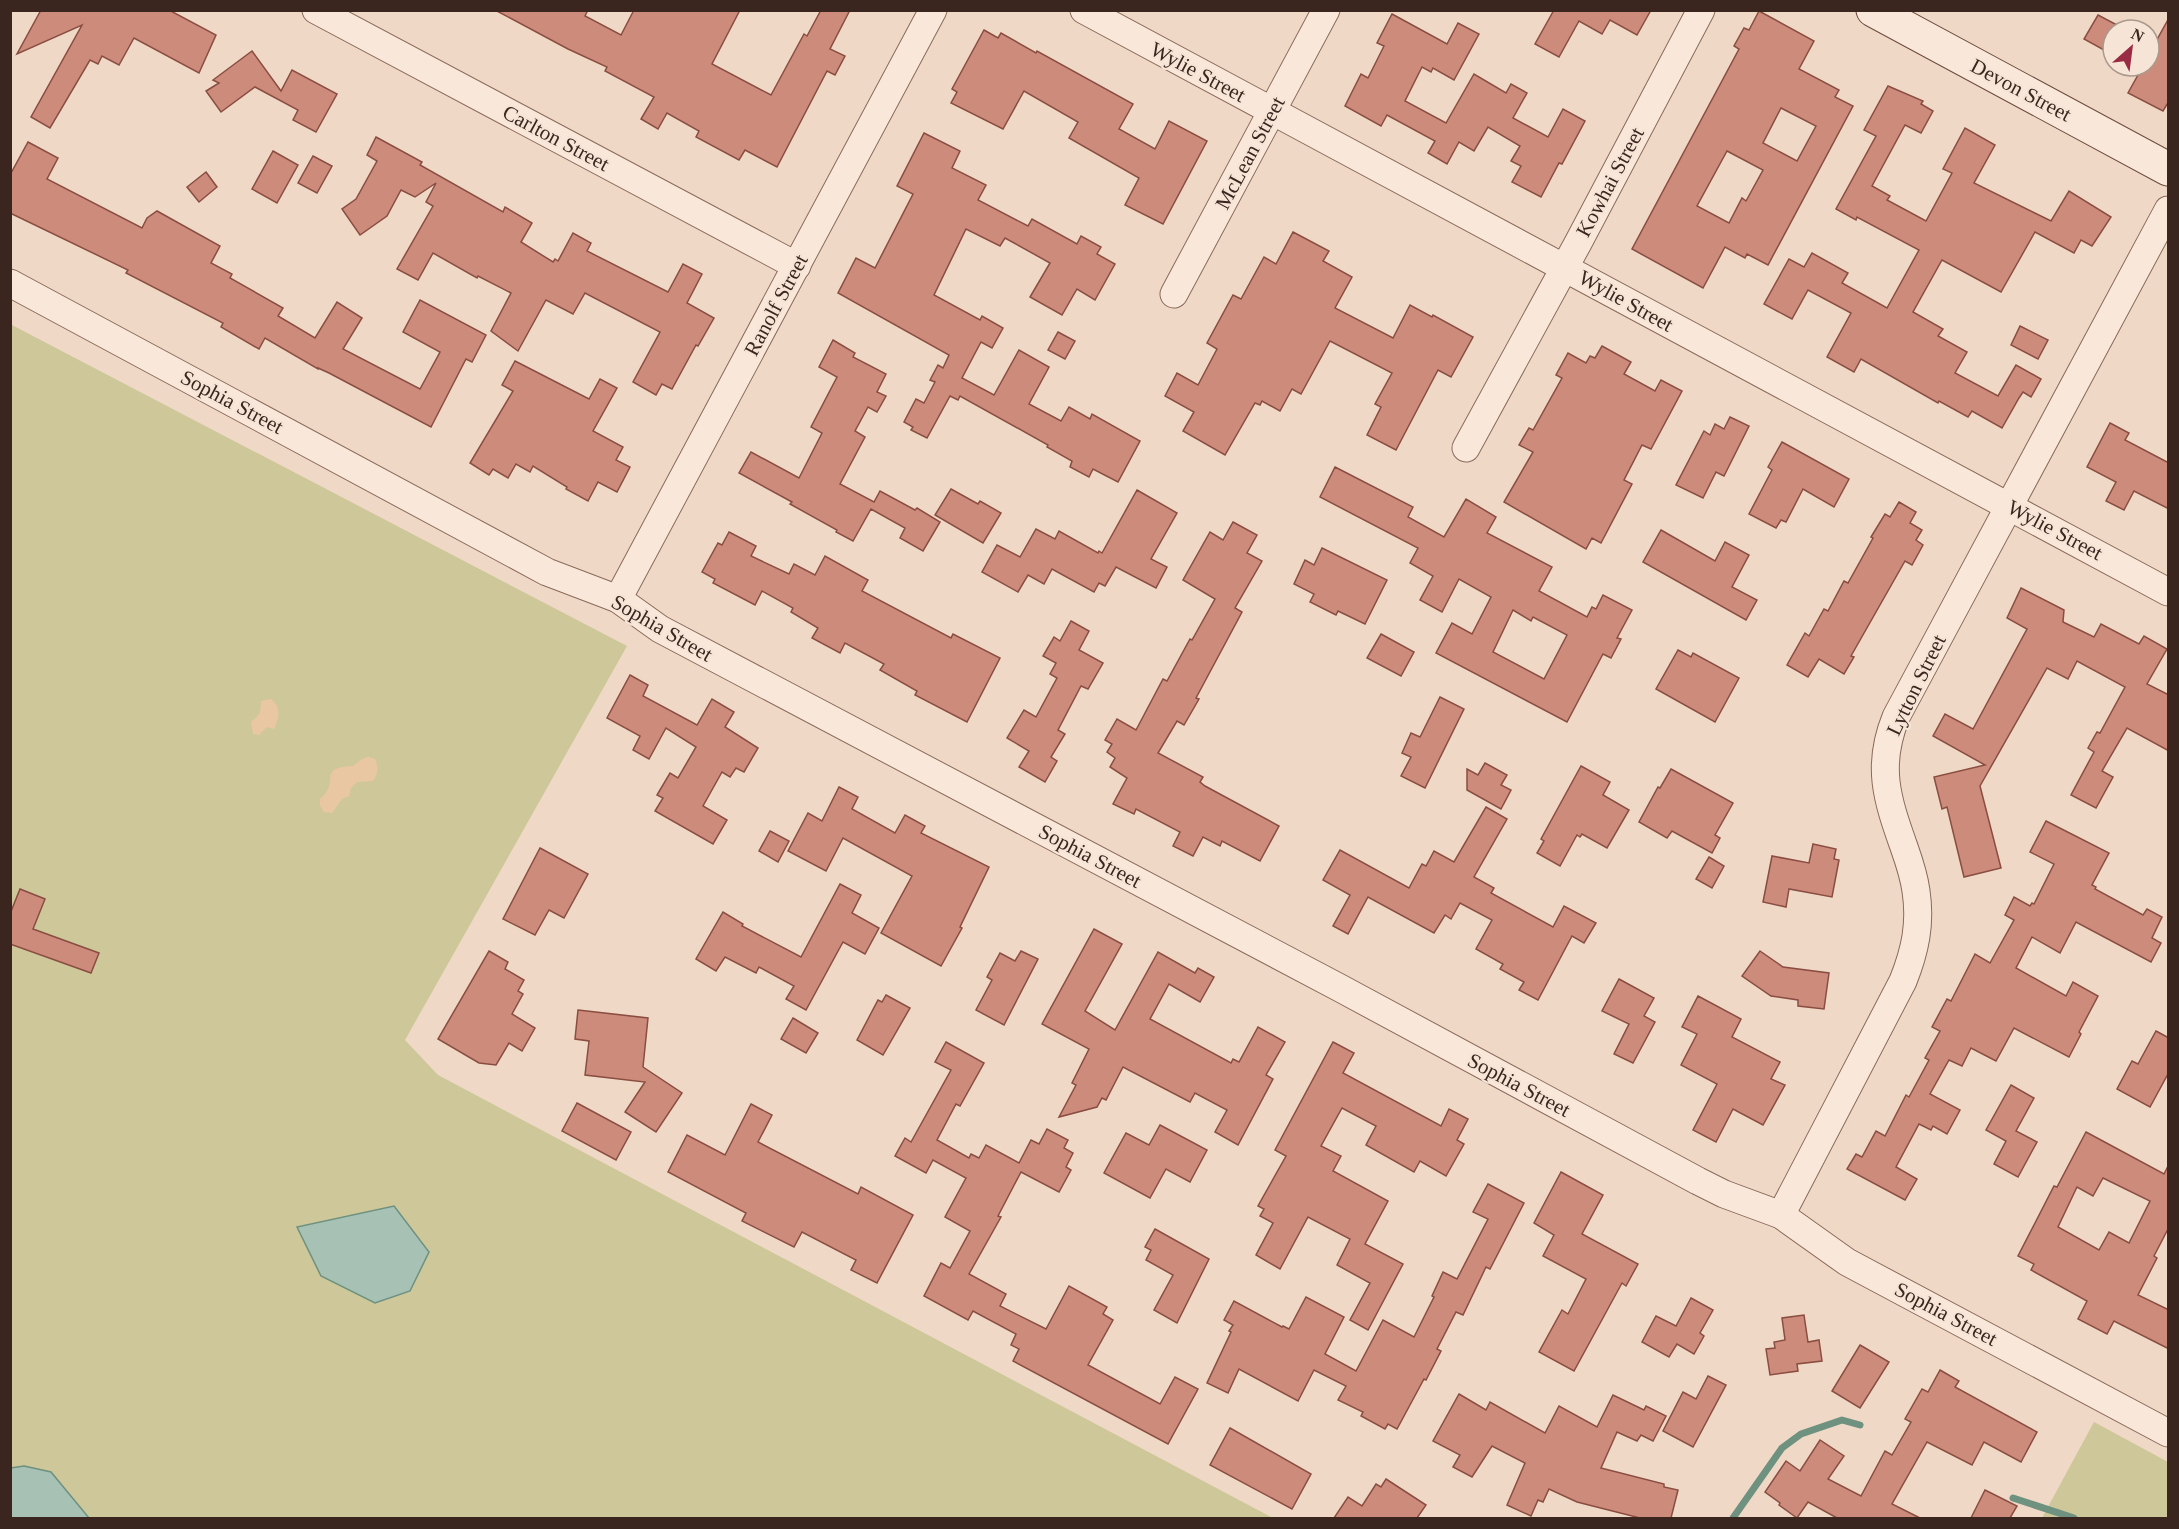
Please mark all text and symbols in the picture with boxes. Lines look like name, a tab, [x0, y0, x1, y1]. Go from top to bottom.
north arrow	[2101, 18, 2161, 78]
text: N	[2129, 25, 2147, 46]
street label: Wylie Street	[1146, 37, 1250, 107]
street label: Devon Street	[1967, 54, 2075, 127]
street label: McLean Street	[1210, 92, 1290, 213]
street label: Carlton Street	[499, 100, 614, 176]
street label: Kowhai Street	[1571, 123, 1649, 241]
street label: Ranolf Street	[739, 250, 813, 360]
street label: Wylie Street	[1575, 265, 1678, 337]
street label: Sophia Street	[177, 365, 287, 439]
street label: Wylie Street	[2003, 495, 2107, 565]
street label: Sophia Street	[607, 589, 717, 667]
street label: Lytton Street	[1881, 631, 1951, 739]
street label: Sophia Street	[1035, 819, 1145, 893]
street label: Sophia Street	[1464, 1048, 1574, 1122]
street label: Sophia Street	[1891, 1277, 2001, 1351]

